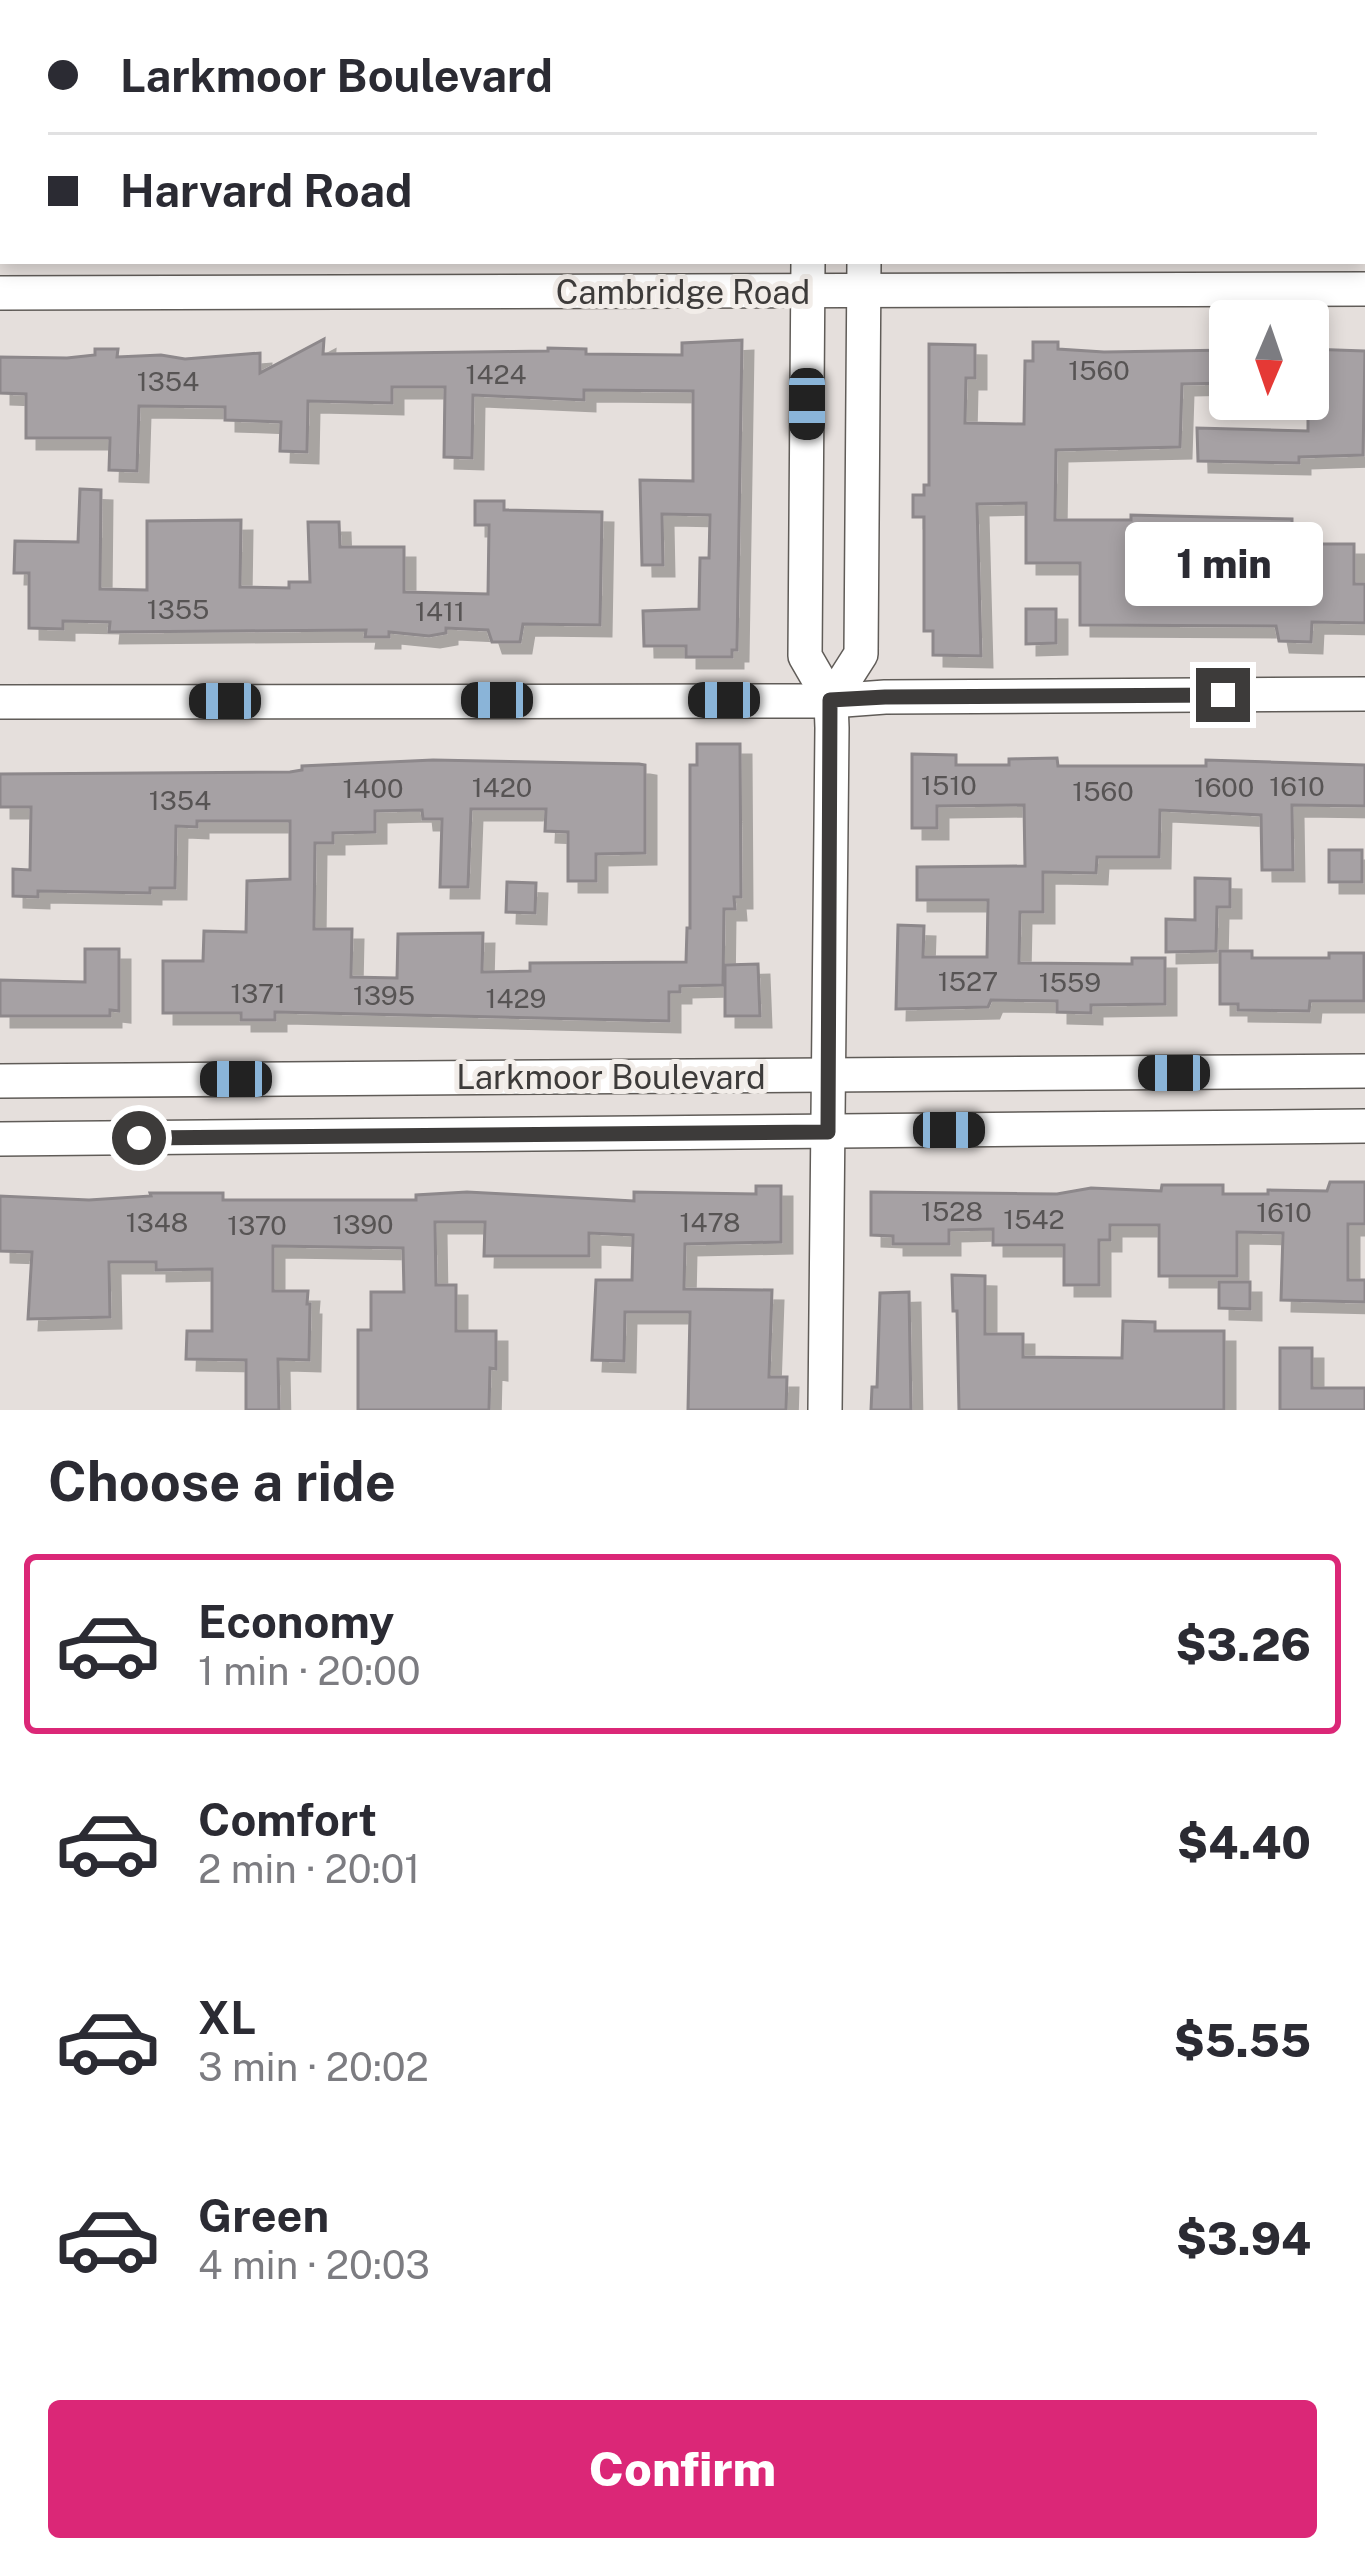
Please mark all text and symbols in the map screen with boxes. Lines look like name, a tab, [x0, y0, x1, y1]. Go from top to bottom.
text: Larkmoor Boulevard	[120, 49, 553, 102]
text: Harvard Road	[120, 164, 412, 217]
street label: Cambridge Road	[556, 273, 810, 311]
north arrow	[1209, 300, 1329, 420]
map controls	[1209, 300, 1329, 420]
house number: 1560	[1068, 354, 1130, 386]
house number: 1424	[465, 358, 527, 390]
house number: 1354	[137, 365, 199, 397]
car	[789, 368, 825, 440]
callout: 1 min	[1124, 521, 1322, 605]
text: 1 min	[1176, 541, 1272, 587]
house number: 1355	[147, 593, 209, 625]
house number: 1411	[415, 595, 465, 627]
route end	[1196, 668, 1250, 722]
car	[461, 682, 533, 718]
car	[688, 682, 760, 718]
car	[189, 683, 261, 719]
house number: 1510	[921, 769, 977, 801]
house number: 1610	[1269, 770, 1325, 802]
house number: 1420	[472, 771, 532, 803]
house number: 1600	[1194, 771, 1254, 803]
house number: 1400	[343, 772, 403, 804]
house number: 1560	[1072, 775, 1134, 807]
house number: 1354	[149, 784, 211, 816]
house number: 1527	[938, 965, 998, 997]
house number: 1559	[1039, 966, 1101, 998]
house number: 1371	[230, 977, 286, 1009]
house number: 1395	[353, 979, 415, 1011]
house number: 1429	[486, 982, 546, 1014]
car	[1138, 1055, 1210, 1091]
street label: Larkmoor Boulevard	[456, 1058, 766, 1096]
car	[200, 1061, 272, 1097]
route start	[112, 1111, 166, 1165]
car	[913, 1112, 985, 1148]
house number: 1528	[921, 1195, 983, 1227]
house number: 1610	[1256, 1196, 1312, 1228]
house number: 1542	[1003, 1203, 1065, 1235]
house number: 1348	[126, 1206, 188, 1238]
house number: 1478	[679, 1206, 741, 1238]
house number: 1390	[332, 1208, 394, 1240]
house number: 1370	[227, 1209, 287, 1241]
text: Choose a ride	[48, 1450, 396, 1513]
icon: car	[54, 1590, 162, 1698]
text: Economy	[198, 1595, 394, 1648]
text: $3.26	[1175, 1618, 1311, 1671]
text: 1 min · 20:00	[198, 1648, 421, 1694]
icon: car	[54, 1788, 162, 1896]
text: Comfort	[198, 1793, 377, 1846]
text: $4.40	[1177, 1816, 1311, 1869]
text: 2 min · 20:01	[198, 1846, 420, 1892]
icon: car	[54, 1986, 162, 2094]
text: XL	[198, 1991, 256, 2044]
text: $5.55	[1174, 2014, 1311, 2067]
text: 3 min · 20:02	[198, 2044, 429, 2090]
icon: car	[54, 2184, 162, 2292]
text: Green	[198, 2189, 329, 2242]
text: $3.94	[1176, 2212, 1311, 2265]
text: 4 min · 20:03	[198, 2242, 430, 2288]
button: Confirm	[48, 2400, 1317, 2538]

